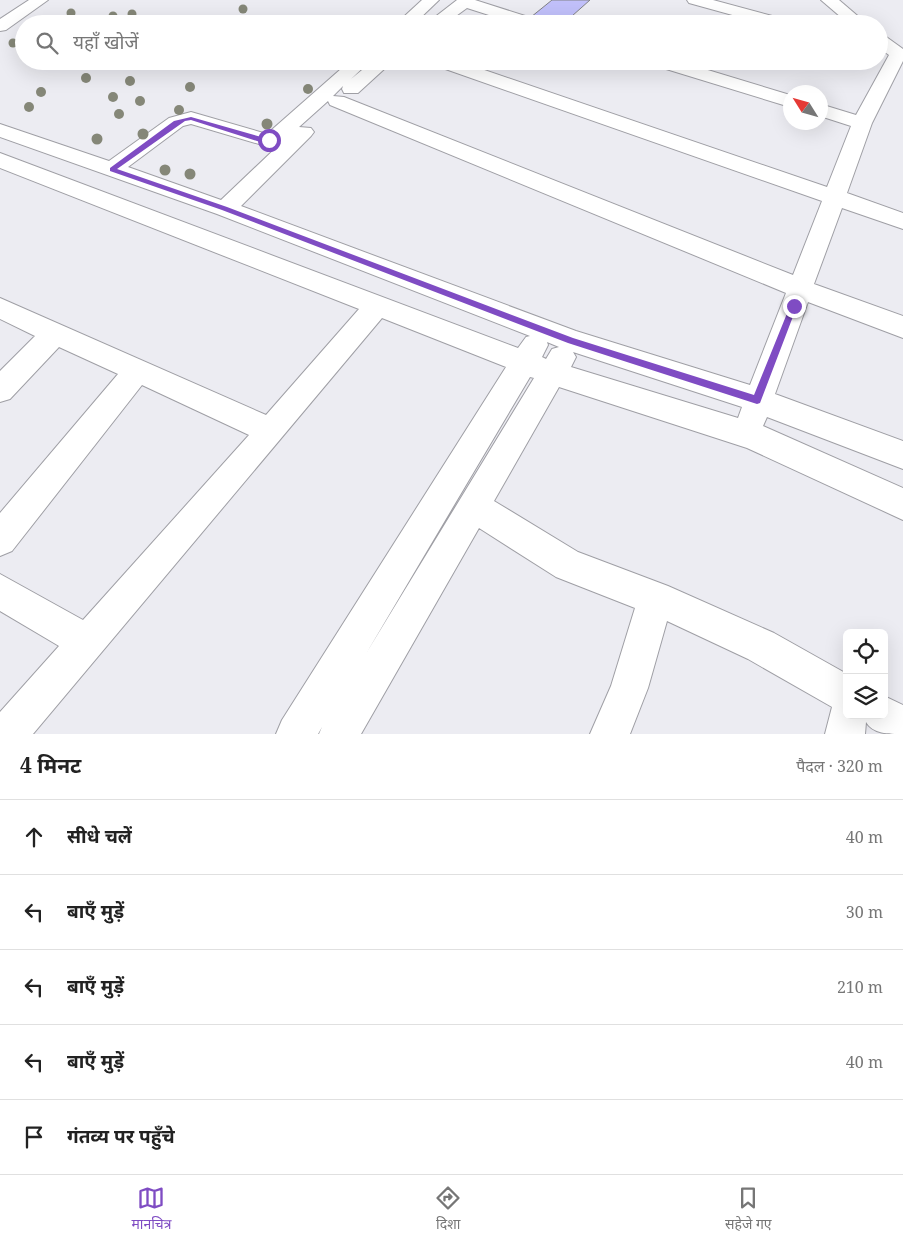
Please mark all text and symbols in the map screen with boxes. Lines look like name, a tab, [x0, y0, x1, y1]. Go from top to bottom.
search box	[15, 15, 888, 70]
icon: search	[33, 29, 61, 57]
text: यहाँ खोजें	[73, 29, 139, 55]
north arrow	[783, 85, 828, 130]
route start	[258, 129, 281, 152]
route end	[783, 295, 806, 318]
map controls	[843, 629, 888, 719]
button: locate	[843, 629, 888, 674]
button: layers	[843, 674, 888, 719]
text: 4 मिनट	[20, 751, 81, 779]
text: पैदल · 320 m	[796, 755, 883, 777]
icon: ahead	[20, 823, 48, 851]
text: सीधे चलें	[67, 823, 132, 849]
text: 40 m	[846, 826, 883, 848]
icon: left	[20, 898, 48, 926]
text: बाएँ मुड़ें	[67, 898, 124, 924]
text: 30 m	[846, 901, 883, 923]
icon: left	[20, 973, 48, 1001]
text: बाएँ मुड़ें	[67, 973, 124, 999]
text: 210 m	[837, 976, 883, 998]
icon: left	[20, 1048, 48, 1076]
text: बाएँ मुड़ें	[67, 1048, 124, 1074]
text: 40 m	[846, 1051, 883, 1073]
icon: arrive	[20, 1123, 48, 1151]
text: गंतव्य पर पहुँचे	[67, 1123, 175, 1149]
tab: मानचित्र	[131, 1184, 171, 1235]
tab: दिशा	[434, 1184, 462, 1235]
tab: सहेजे गए	[725, 1184, 772, 1235]

